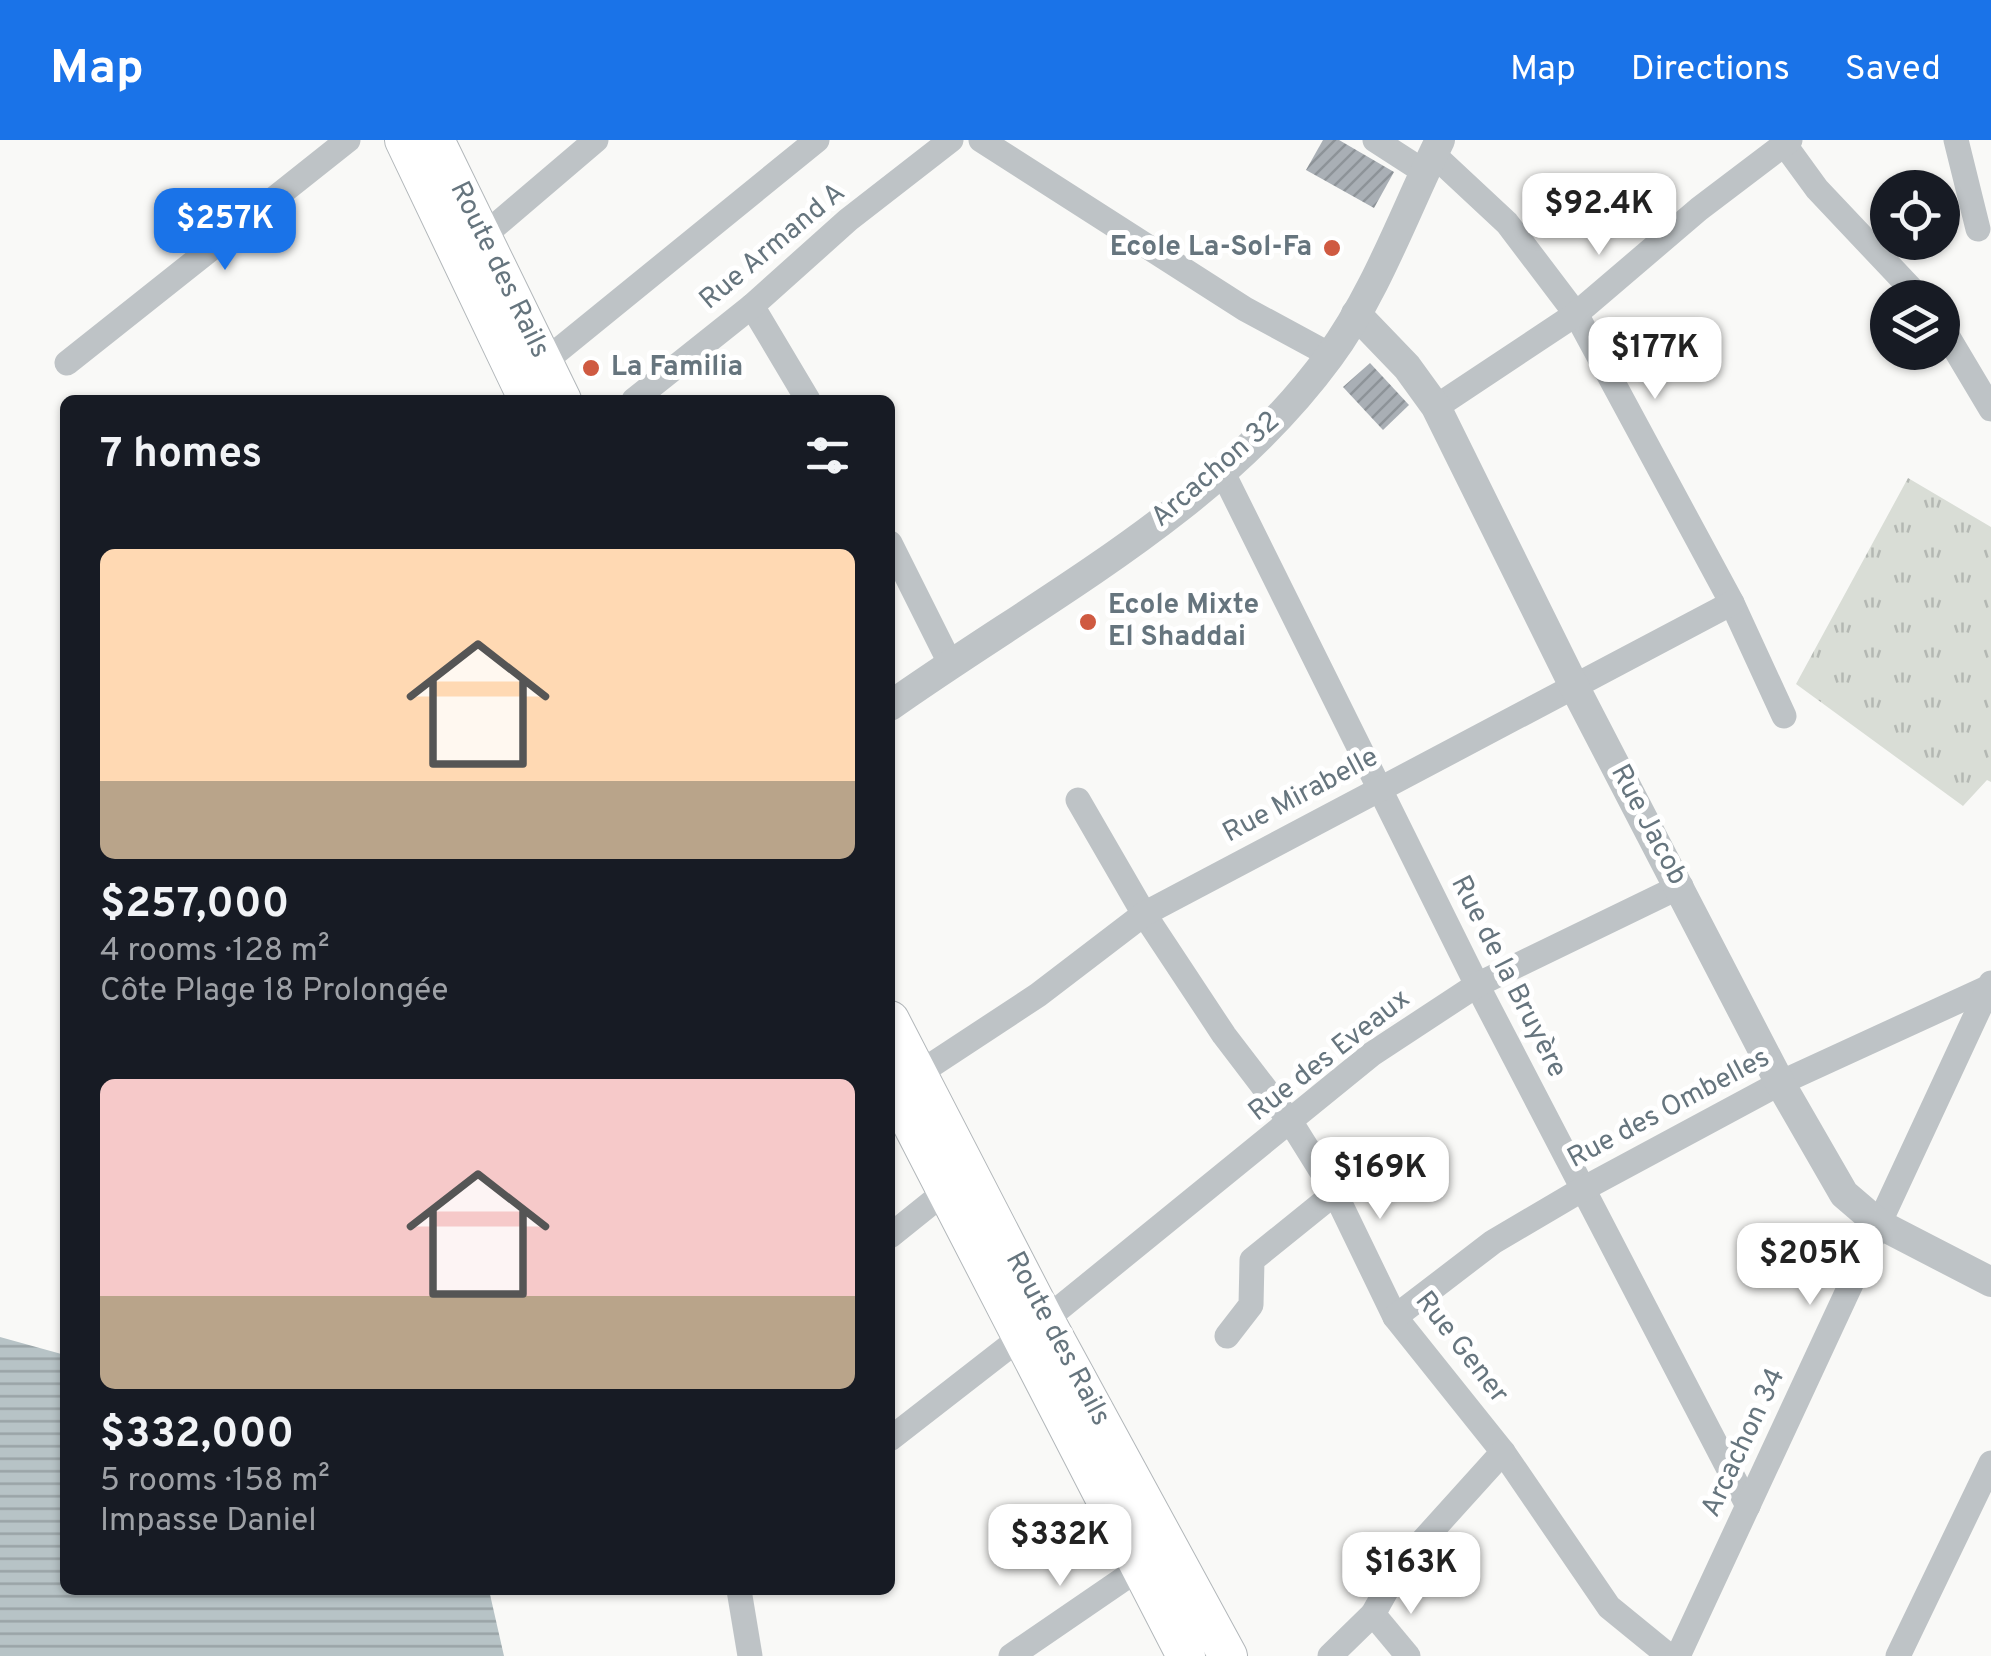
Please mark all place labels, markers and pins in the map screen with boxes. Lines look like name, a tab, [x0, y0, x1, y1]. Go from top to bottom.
pin: $92.4K	[1518, 173, 1680, 258]
pin: $257K	[155, 188, 295, 273]
place label: Ecole La-Sol-Fa	[1110, 230, 1312, 266]
marker: Ecole La-Sol-Fa	[1321, 237, 1343, 259]
pin: $177K	[1585, 317, 1725, 402]
place label: La Familia	[611, 350, 743, 386]
marker: La Familia	[580, 357, 602, 379]
place label: Ecole Mixte El Shaddai	[1108, 588, 1259, 656]
marker: Ecole Mixte El Shaddai	[1077, 611, 1099, 633]
pin: $169K	[1310, 1137, 1450, 1222]
pin: $205K	[1740, 1223, 1880, 1308]
pin: $332K	[990, 1504, 1130, 1589]
pin: $163K	[1341, 1532, 1481, 1617]

